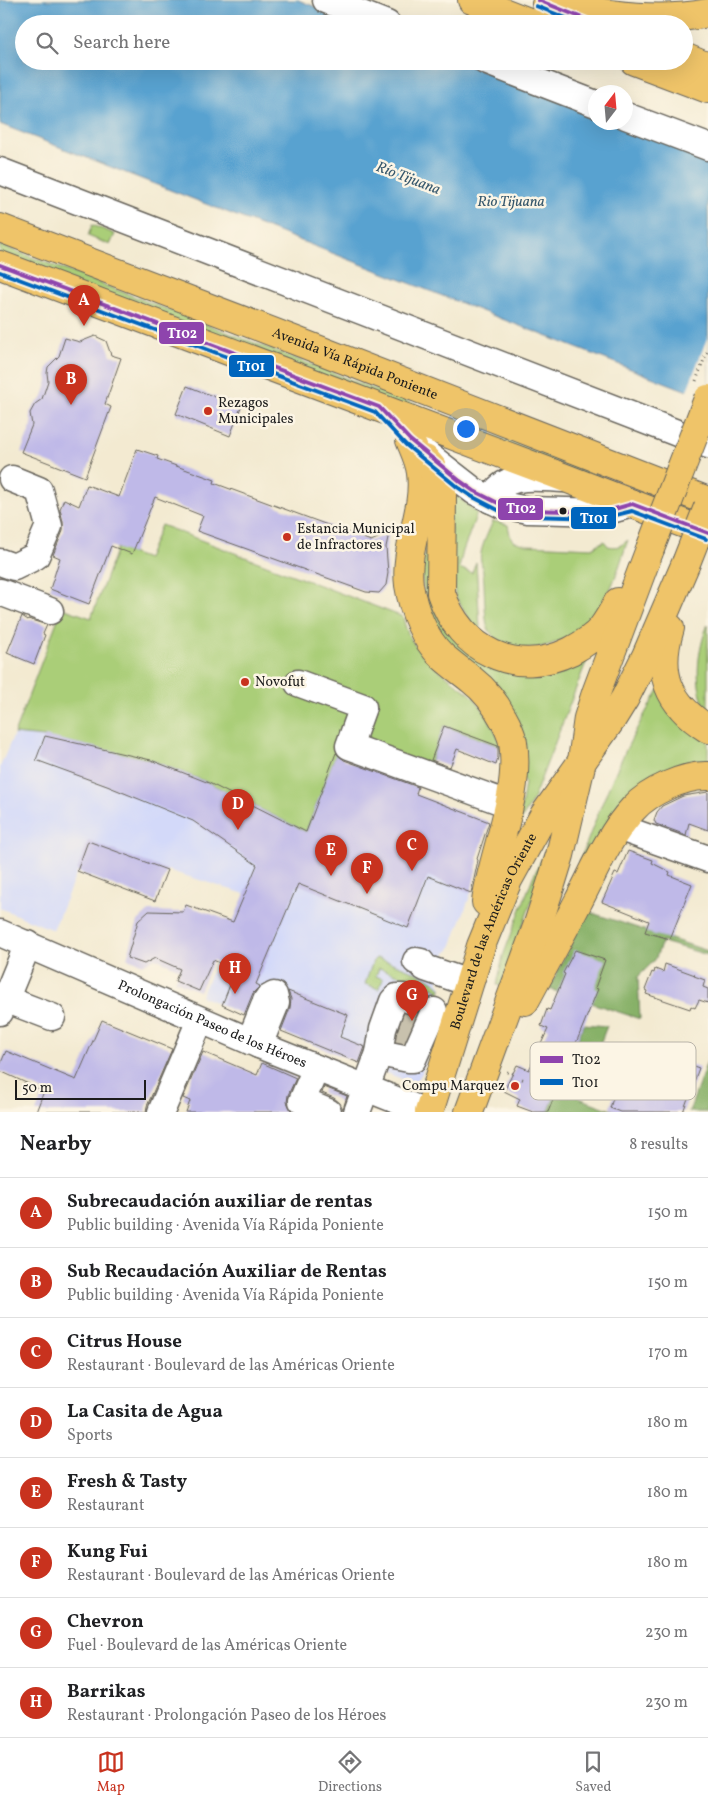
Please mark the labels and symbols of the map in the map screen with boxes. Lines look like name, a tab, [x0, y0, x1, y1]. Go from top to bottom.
north arrow	[588, 85, 633, 130]
water label: Río Tijuana	[373, 157, 443, 201]
water label: Rio Tijuana	[477, 192, 545, 213]
pin: A	[68, 285, 100, 326]
line badge: T102	[158, 321, 205, 345]
street label: Avenida Vía Rápida Poniente	[269, 323, 441, 405]
text: T102	[167, 325, 197, 344]
line badge: T101	[228, 354, 275, 378]
text: T101	[237, 358, 265, 377]
pin: B	[55, 364, 87, 405]
place label: Rezagos Municipales	[218, 394, 294, 429]
marker: Rezagos Municipales	[202, 405, 214, 417]
your location	[453, 416, 479, 442]
line badge: T102	[497, 497, 544, 521]
text: T102	[506, 500, 536, 519]
unlabelled marker	[558, 506, 568, 516]
line badge: T101	[570, 506, 617, 530]
text: T101	[580, 510, 608, 529]
place label: Estancia Municipal de Infractores	[297, 520, 415, 555]
marker: Estancia Municipal de Infractores	[281, 531, 293, 543]
place label: Novofut	[255, 673, 305, 692]
marker: Novofut	[239, 676, 251, 688]
pin: D	[222, 789, 254, 830]
street label: Boulevard de las Américas Oriente	[446, 829, 542, 1032]
pin: C	[396, 830, 428, 871]
pin: E	[315, 835, 347, 876]
pin: F	[351, 853, 383, 894]
pin: H	[219, 953, 251, 994]
street label: Prolongación Paseo de los Héroes	[115, 976, 310, 1073]
pin: G	[396, 980, 428, 1021]
legend	[530, 1042, 696, 1100]
text: T102	[572, 1051, 601, 1070]
text: T101	[572, 1074, 599, 1093]
scale bar	[15, 1077, 146, 1100]
place label: Compu Marquez	[402, 1077, 505, 1096]
marker: Compu Marquez	[509, 1080, 521, 1092]

